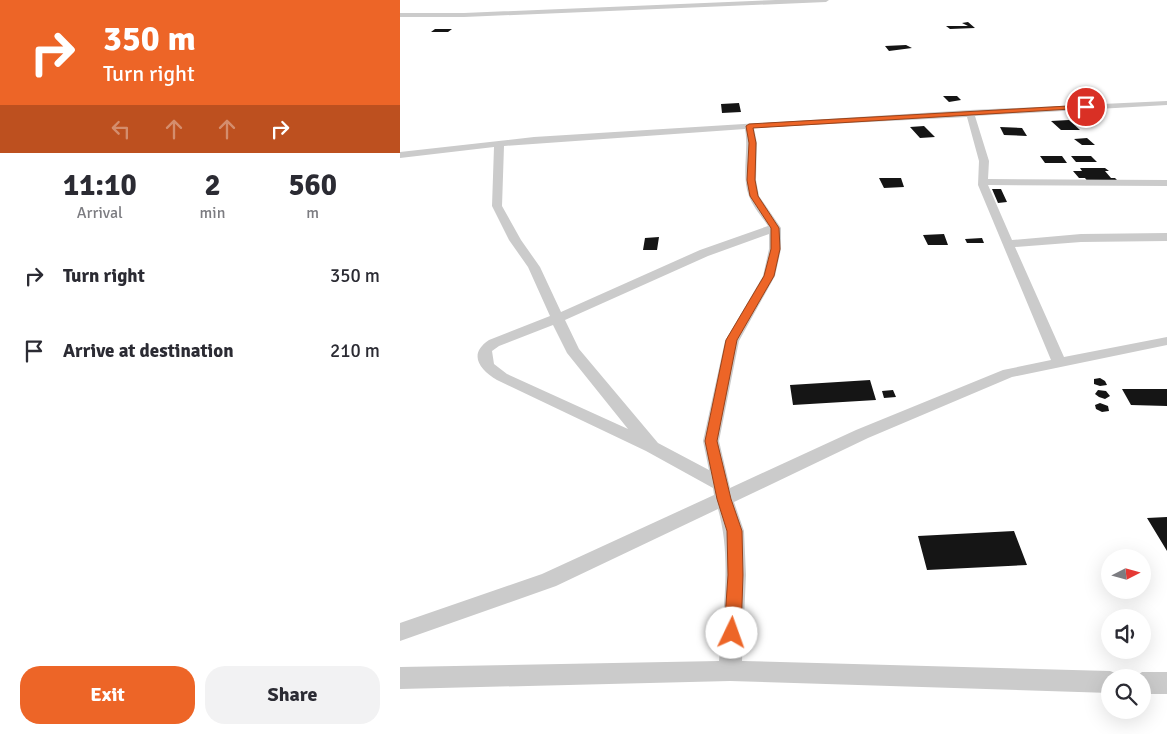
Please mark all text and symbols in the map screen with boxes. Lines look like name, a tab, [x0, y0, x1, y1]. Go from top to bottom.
text: 350 m	[103, 17, 196, 60]
icon: right	[20, 20, 85, 85]
text: Turn right	[103, 60, 195, 87]
pin	[1065, 86, 1107, 128]
icon: arrive	[1072, 93, 1100, 121]
icon: left	[107, 115, 135, 143]
icon: ahead	[160, 115, 188, 143]
icon: ahead	[213, 115, 241, 143]
icon: right	[266, 115, 294, 143]
text: 11:10	[63, 167, 137, 204]
text: 2	[204, 167, 221, 204]
text: 560	[288, 167, 337, 204]
text: Arrival	[77, 203, 123, 223]
text: min	[200, 203, 225, 223]
text: m	[306, 203, 319, 223]
icon: right	[20, 262, 48, 290]
text: Turn right	[63, 264, 145, 288]
text: 350 m	[330, 264, 380, 288]
icon: arrive	[20, 337, 48, 365]
text: Arrive at destination	[63, 339, 234, 363]
text: 210 m	[330, 339, 380, 363]
north arrow	[1101, 549, 1151, 599]
map controls	[1101, 549, 1151, 719]
position arrow	[705, 606, 757, 658]
button: sound	[1101, 609, 1151, 659]
button: Exit	[20, 666, 195, 724]
button: Share	[205, 666, 380, 724]
button: search	[1101, 669, 1151, 719]

